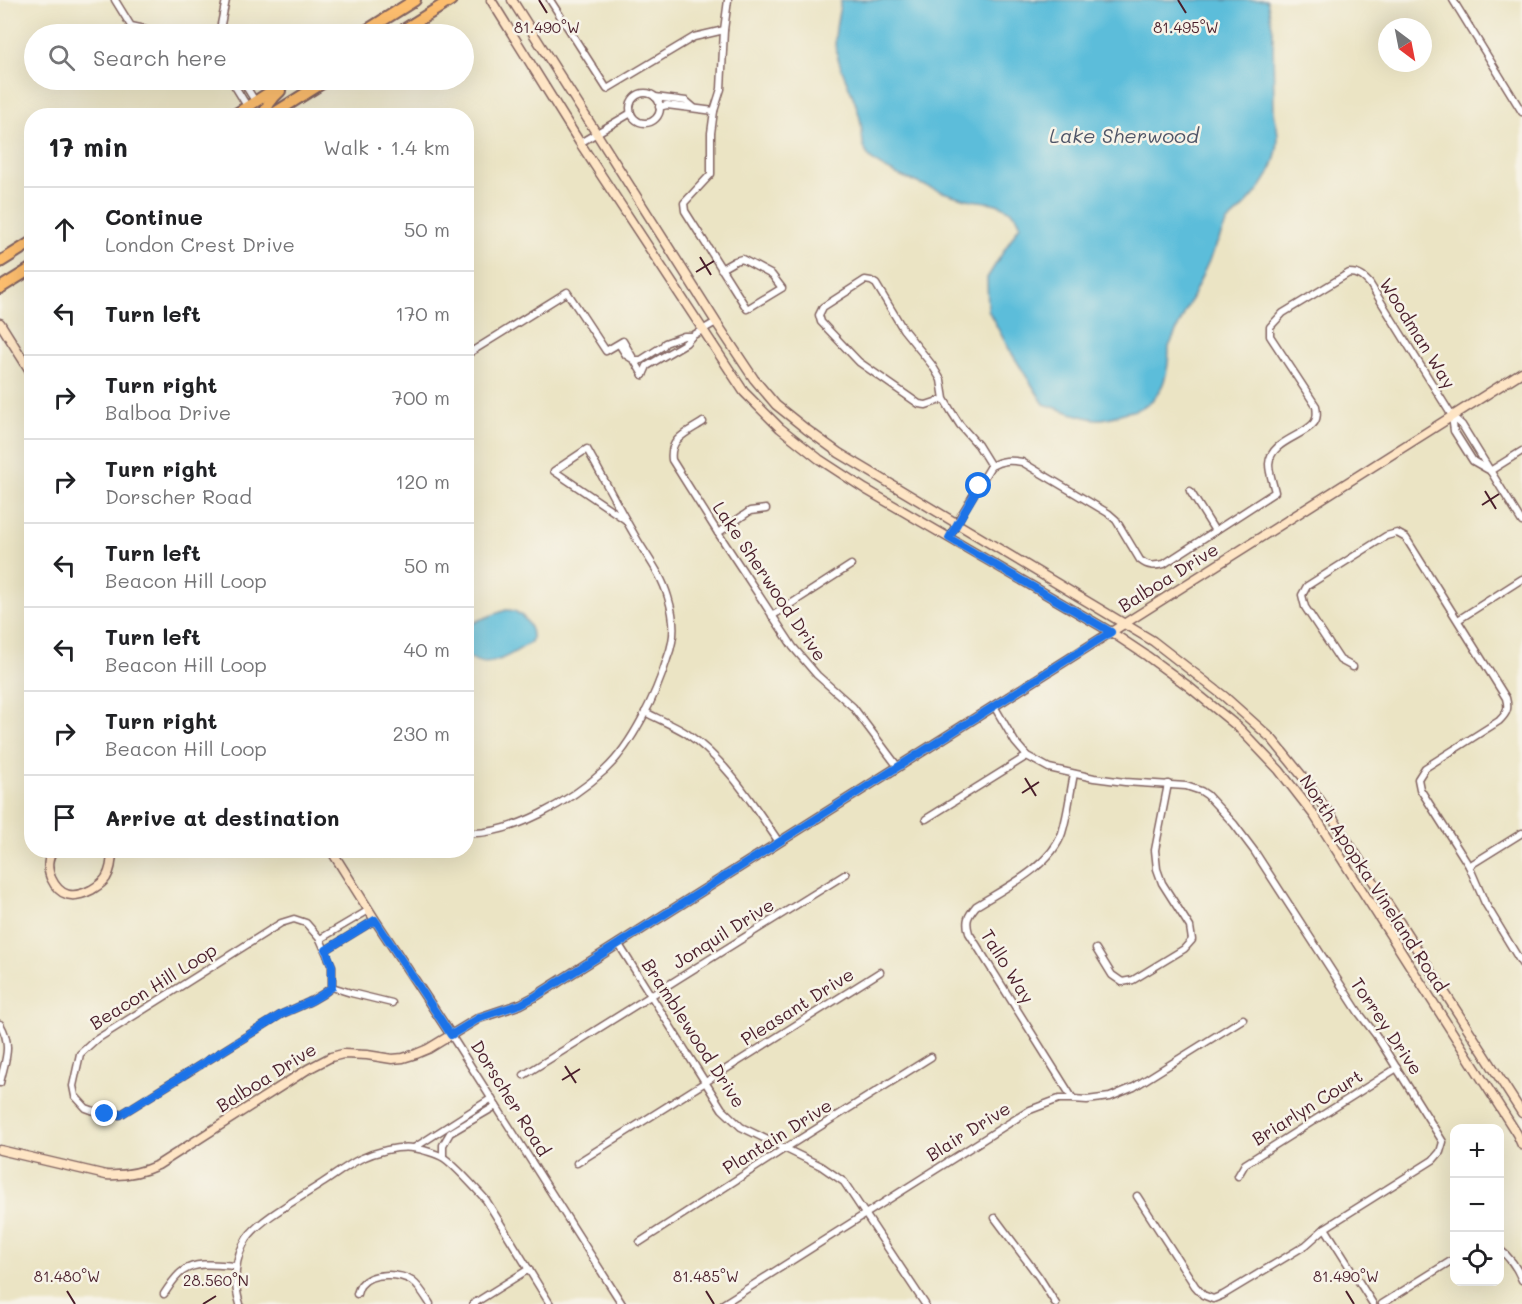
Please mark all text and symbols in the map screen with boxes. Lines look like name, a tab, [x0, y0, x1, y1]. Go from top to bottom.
text: 81.490°W	[514, 17, 580, 37]
text: 81.495°W	[1153, 17, 1219, 37]
north arrow	[1378, 18, 1432, 72]
search box	[24, 24, 474, 90]
icon: search	[45, 41, 78, 74]
text: Search here	[93, 43, 227, 72]
water label: Lake Sherwood	[1049, 122, 1200, 148]
text: 17 min	[48, 130, 128, 164]
text: Walk · 1.4 km	[323, 134, 450, 160]
text: Continue	[105, 202, 203, 231]
icon: ahead	[48, 213, 81, 246]
text: 50 m	[404, 216, 450, 242]
text: London Crest Drive	[105, 231, 295, 257]
street label: Woodman Way	[1374, 273, 1462, 393]
icon: left	[48, 297, 81, 330]
text: Turn left	[105, 299, 201, 328]
text: 170 m	[395, 300, 450, 326]
text: Turn right	[105, 370, 217, 399]
icon: right	[48, 381, 81, 414]
text: 700 m	[392, 384, 450, 410]
text: Balboa Drive	[105, 399, 231, 425]
text: Turn right	[105, 454, 217, 483]
icon: right	[48, 465, 81, 498]
text: 120 m	[395, 468, 450, 494]
route start	[965, 472, 991, 498]
text: Dorscher Road	[105, 483, 252, 509]
street label: Lake Sherwood Drive	[708, 496, 832, 666]
street label: Balboa Drive	[1113, 537, 1223, 617]
text: Turn left	[105, 538, 201, 567]
icon: left	[48, 549, 81, 582]
text: 50 m	[404, 552, 450, 578]
text: Beacon Hill Loop	[105, 567, 267, 593]
text: Turn left	[105, 622, 201, 651]
icon: left	[48, 633, 81, 666]
text: 40 m	[404, 636, 450, 662]
text: Beacon Hill Loop	[105, 651, 267, 677]
text: Turn right	[105, 706, 217, 735]
icon: right	[48, 717, 81, 750]
text: 230 m	[392, 720, 450, 746]
text: Beacon Hill Loop	[105, 735, 267, 761]
street label: North Apopka Vineland Road	[1295, 770, 1453, 996]
icon: arrive	[48, 801, 81, 834]
text: Arrive at destination	[105, 803, 340, 832]
street label: Jonquil Drive	[668, 892, 778, 974]
street label: Tallo Way	[976, 924, 1040, 1008]
street label: Beacon Hill Loop	[85, 937, 221, 1035]
street label: Bramblewood Drive	[637, 954, 751, 1112]
street label: Pleasant Drive	[736, 962, 858, 1050]
street label: Torrey Drive	[1346, 973, 1428, 1079]
street label: Dorscher Road	[466, 1036, 556, 1160]
street label: Balboa Drive	[211, 1037, 321, 1117]
street label: Briarlyn Court	[1247, 1063, 1367, 1151]
street label: Plantain Drive	[718, 1093, 836, 1179]
street label: Blair Drive	[921, 1096, 1015, 1166]
route end	[91, 1100, 117, 1126]
map controls	[1450, 1124, 1504, 1286]
button: +	[1450, 1124, 1504, 1178]
button: −	[1450, 1178, 1504, 1232]
button: locate	[1450, 1232, 1504, 1286]
text: 81.480°W	[34, 1266, 100, 1286]
text: 81.485°W	[673, 1266, 739, 1286]
text: 81.490°W	[1313, 1266, 1379, 1286]
text: 28.560°N	[183, 1270, 249, 1290]

